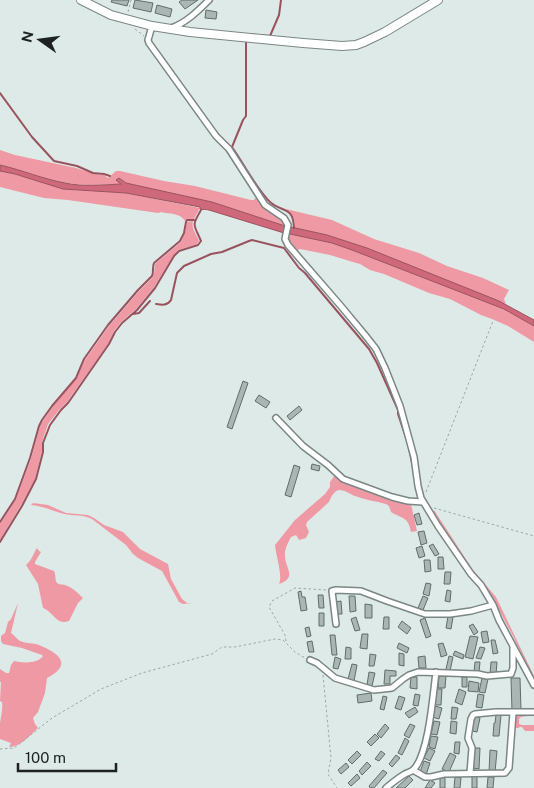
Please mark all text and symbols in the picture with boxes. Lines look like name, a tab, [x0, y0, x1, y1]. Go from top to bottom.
north arrow	[15, 15, 65, 65]
text: N	[18, 30, 36, 44]
scale bar	[18, 740, 115, 772]
text: 100 m	[25, 749, 66, 766]

